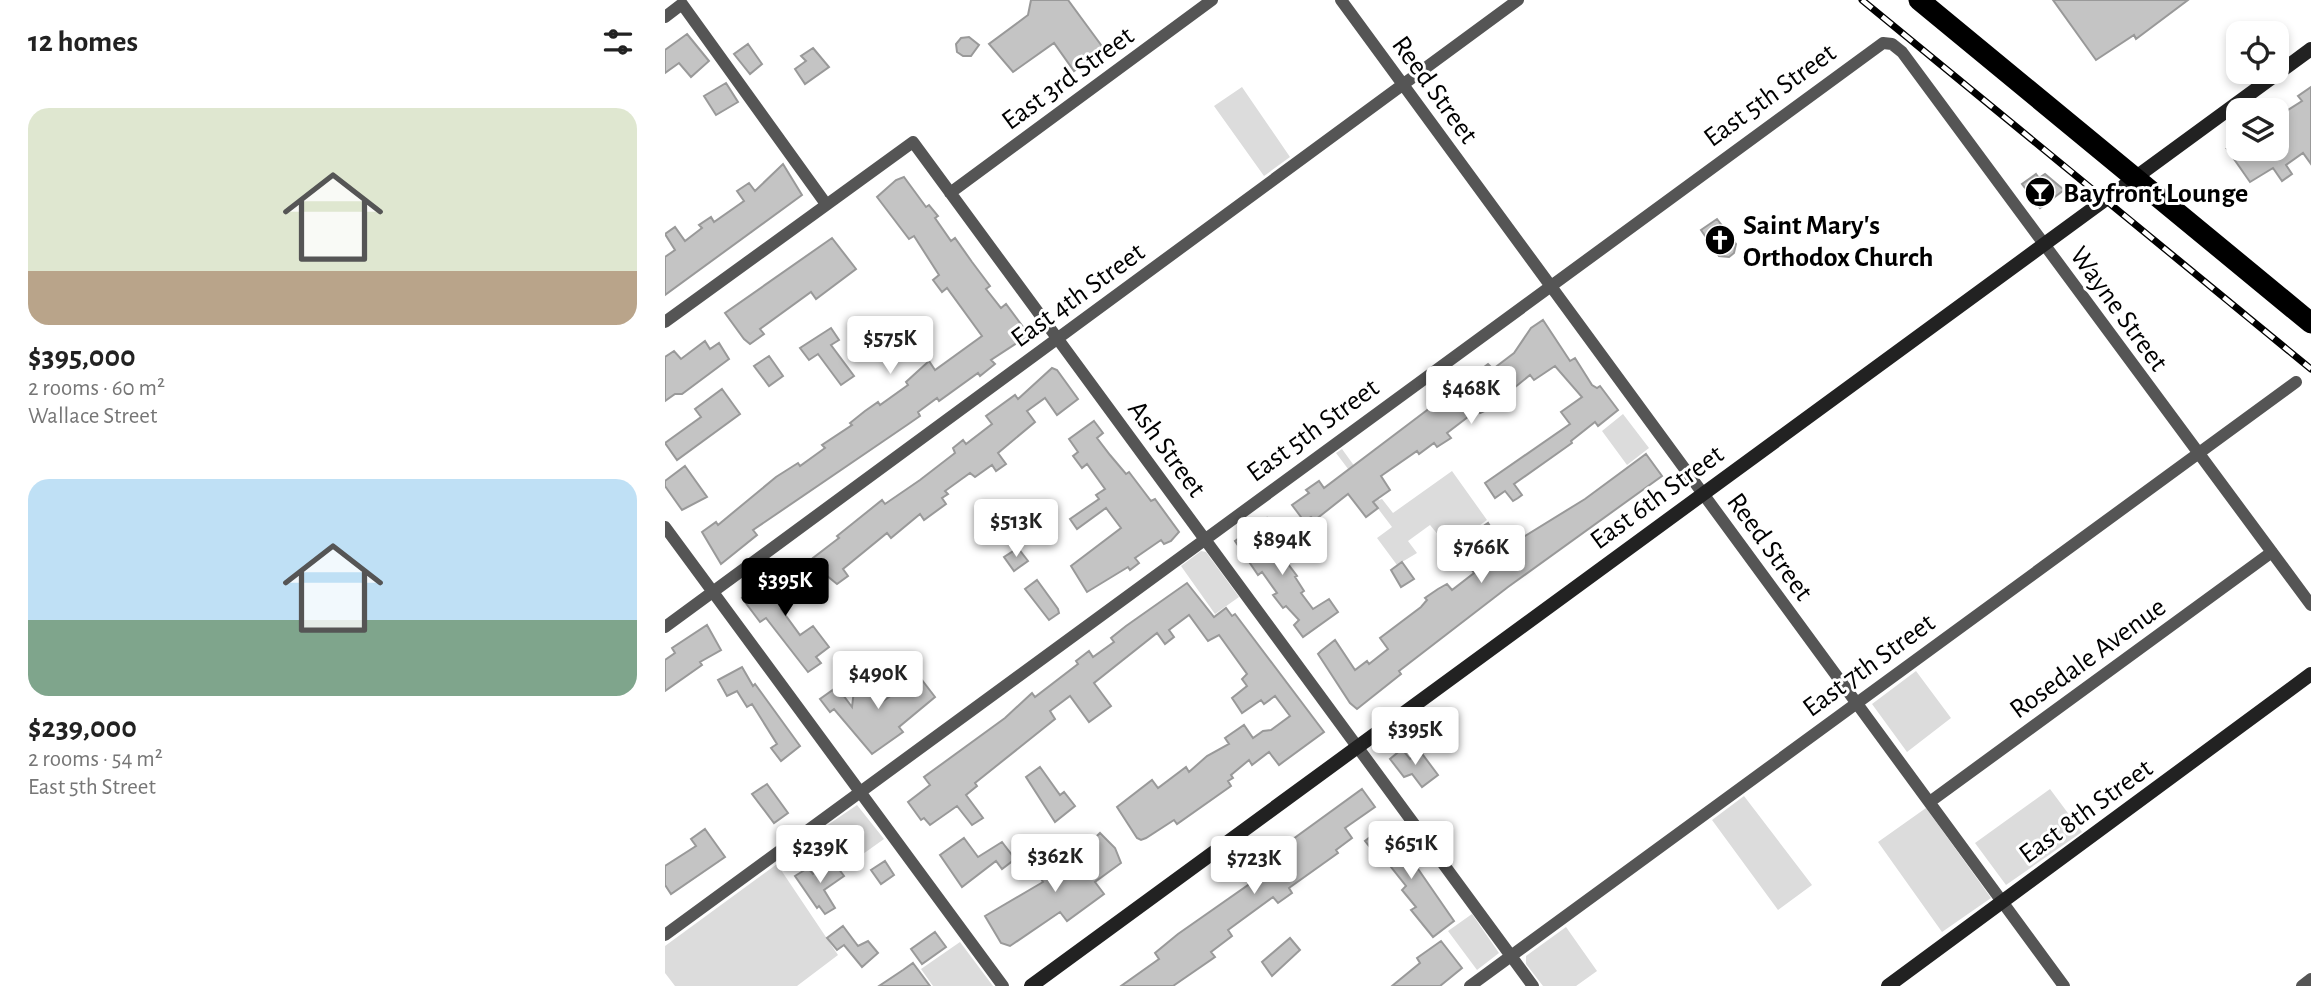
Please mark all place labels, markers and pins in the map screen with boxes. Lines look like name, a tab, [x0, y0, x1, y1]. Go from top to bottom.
bar icon: Bayfront Lounge	[2023, 175, 2057, 209]
place label: Bayfront Lounge	[2063, 180, 2248, 208]
place label: Saint Mary's Orthodox Church	[1743, 212, 1934, 272]
church icon: Saint Mary's Orthodox Church	[1703, 223, 1737, 257]
pin: $575K	[841, 316, 939, 376]
pin: $468K	[1422, 366, 1520, 426]
pin: $513K	[967, 500, 1065, 559]
pin: $894K	[1233, 518, 1331, 577]
pin: $766K	[1432, 526, 1530, 585]
pin: $395K	[736, 558, 834, 618]
pin: $490K	[829, 652, 927, 711]
pin: $395K	[1366, 708, 1464, 767]
pin: $651K	[1362, 822, 1460, 881]
pin: $239K	[771, 826, 869, 885]
pin: $362K	[1006, 834, 1104, 894]
pin: $723K	[1205, 836, 1303, 896]

